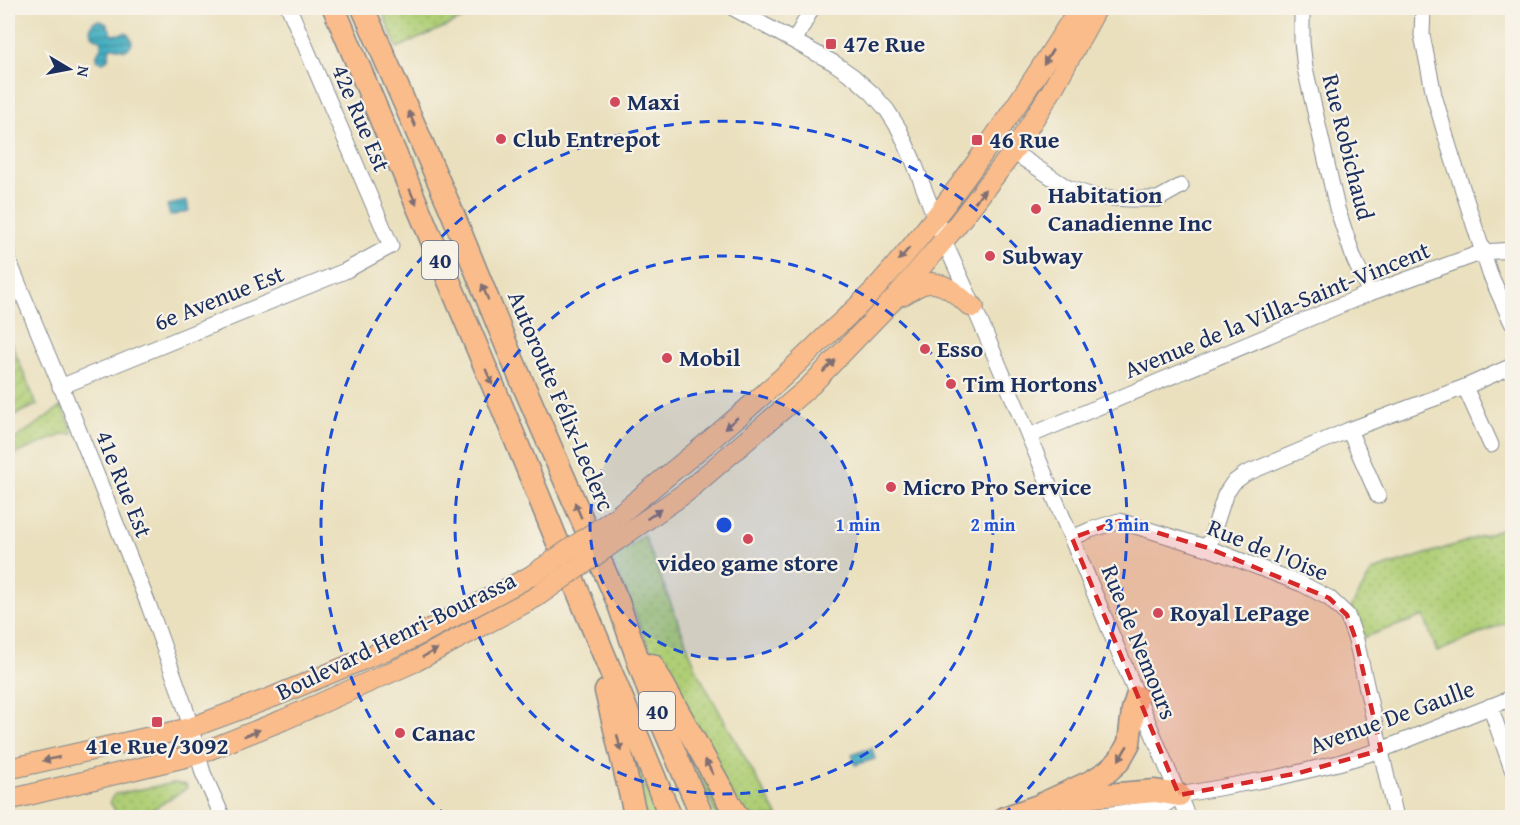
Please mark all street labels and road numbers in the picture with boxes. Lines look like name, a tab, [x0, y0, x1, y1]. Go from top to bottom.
street label: 42e Rue Est	[323, 59, 400, 177]
street label: Rue Robichaud	[1313, 70, 1384, 224]
street label: Avenue de la Villa-Saint-Vincent	[1119, 232, 1435, 387]
road number: 40	[422, 241, 458, 279]
street label: 6e Avenue Est	[149, 255, 289, 339]
street label: Autoroute Félix-Leclerc	[499, 285, 624, 517]
street label: 41e Rue Est	[87, 425, 162, 543]
street label: Rue de l'Oise	[1202, 509, 1334, 590]
street label: Rue de Nemours	[1093, 559, 1186, 724]
street label: Boulevard Henri-Bourassa	[270, 562, 522, 709]
street label: Avenue De Gaulle	[1304, 670, 1479, 763]
road number: 40	[639, 692, 675, 730]

